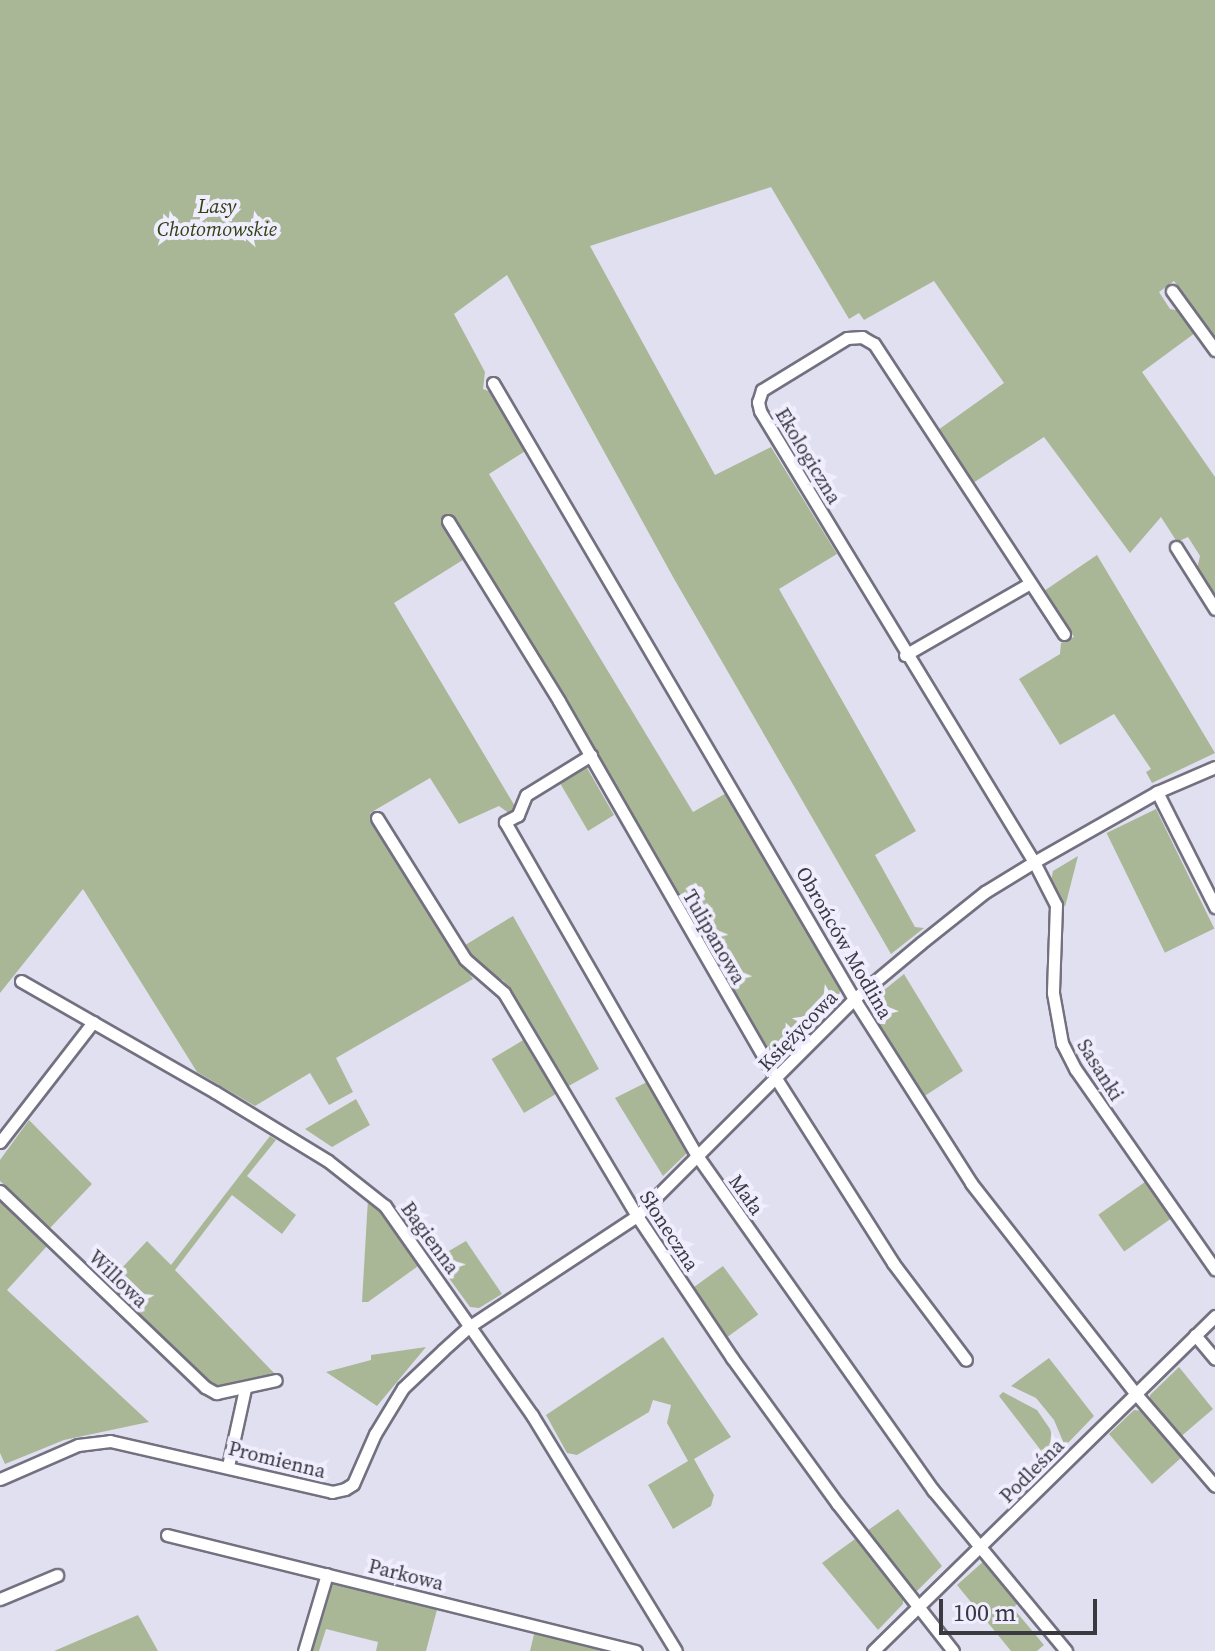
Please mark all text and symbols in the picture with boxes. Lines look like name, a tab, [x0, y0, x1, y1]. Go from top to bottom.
park label: Lasy Chotomowskie	[157, 194, 277, 241]
street label: Ekologiczna	[770, 404, 846, 508]
street label: Obrońców Modlina	[791, 863, 897, 1023]
street label: Tulipanowa	[677, 886, 751, 988]
street label: Księżycowa	[754, 986, 842, 1076]
street label: Sasanki	[1072, 1035, 1128, 1105]
street label: Mała	[724, 1170, 768, 1220]
street label: Słoneczna	[634, 1187, 704, 1275]
street label: Bagienna	[396, 1197, 464, 1279]
street label: Willowa	[83, 1245, 153, 1313]
street label: Podleśna	[995, 1434, 1069, 1508]
street label: Promienna	[226, 1436, 328, 1484]
street label: Parkowa	[366, 1554, 446, 1596]
scale bar	[943, 1583, 1101, 1633]
text: 100 m	[953, 1596, 1016, 1629]

